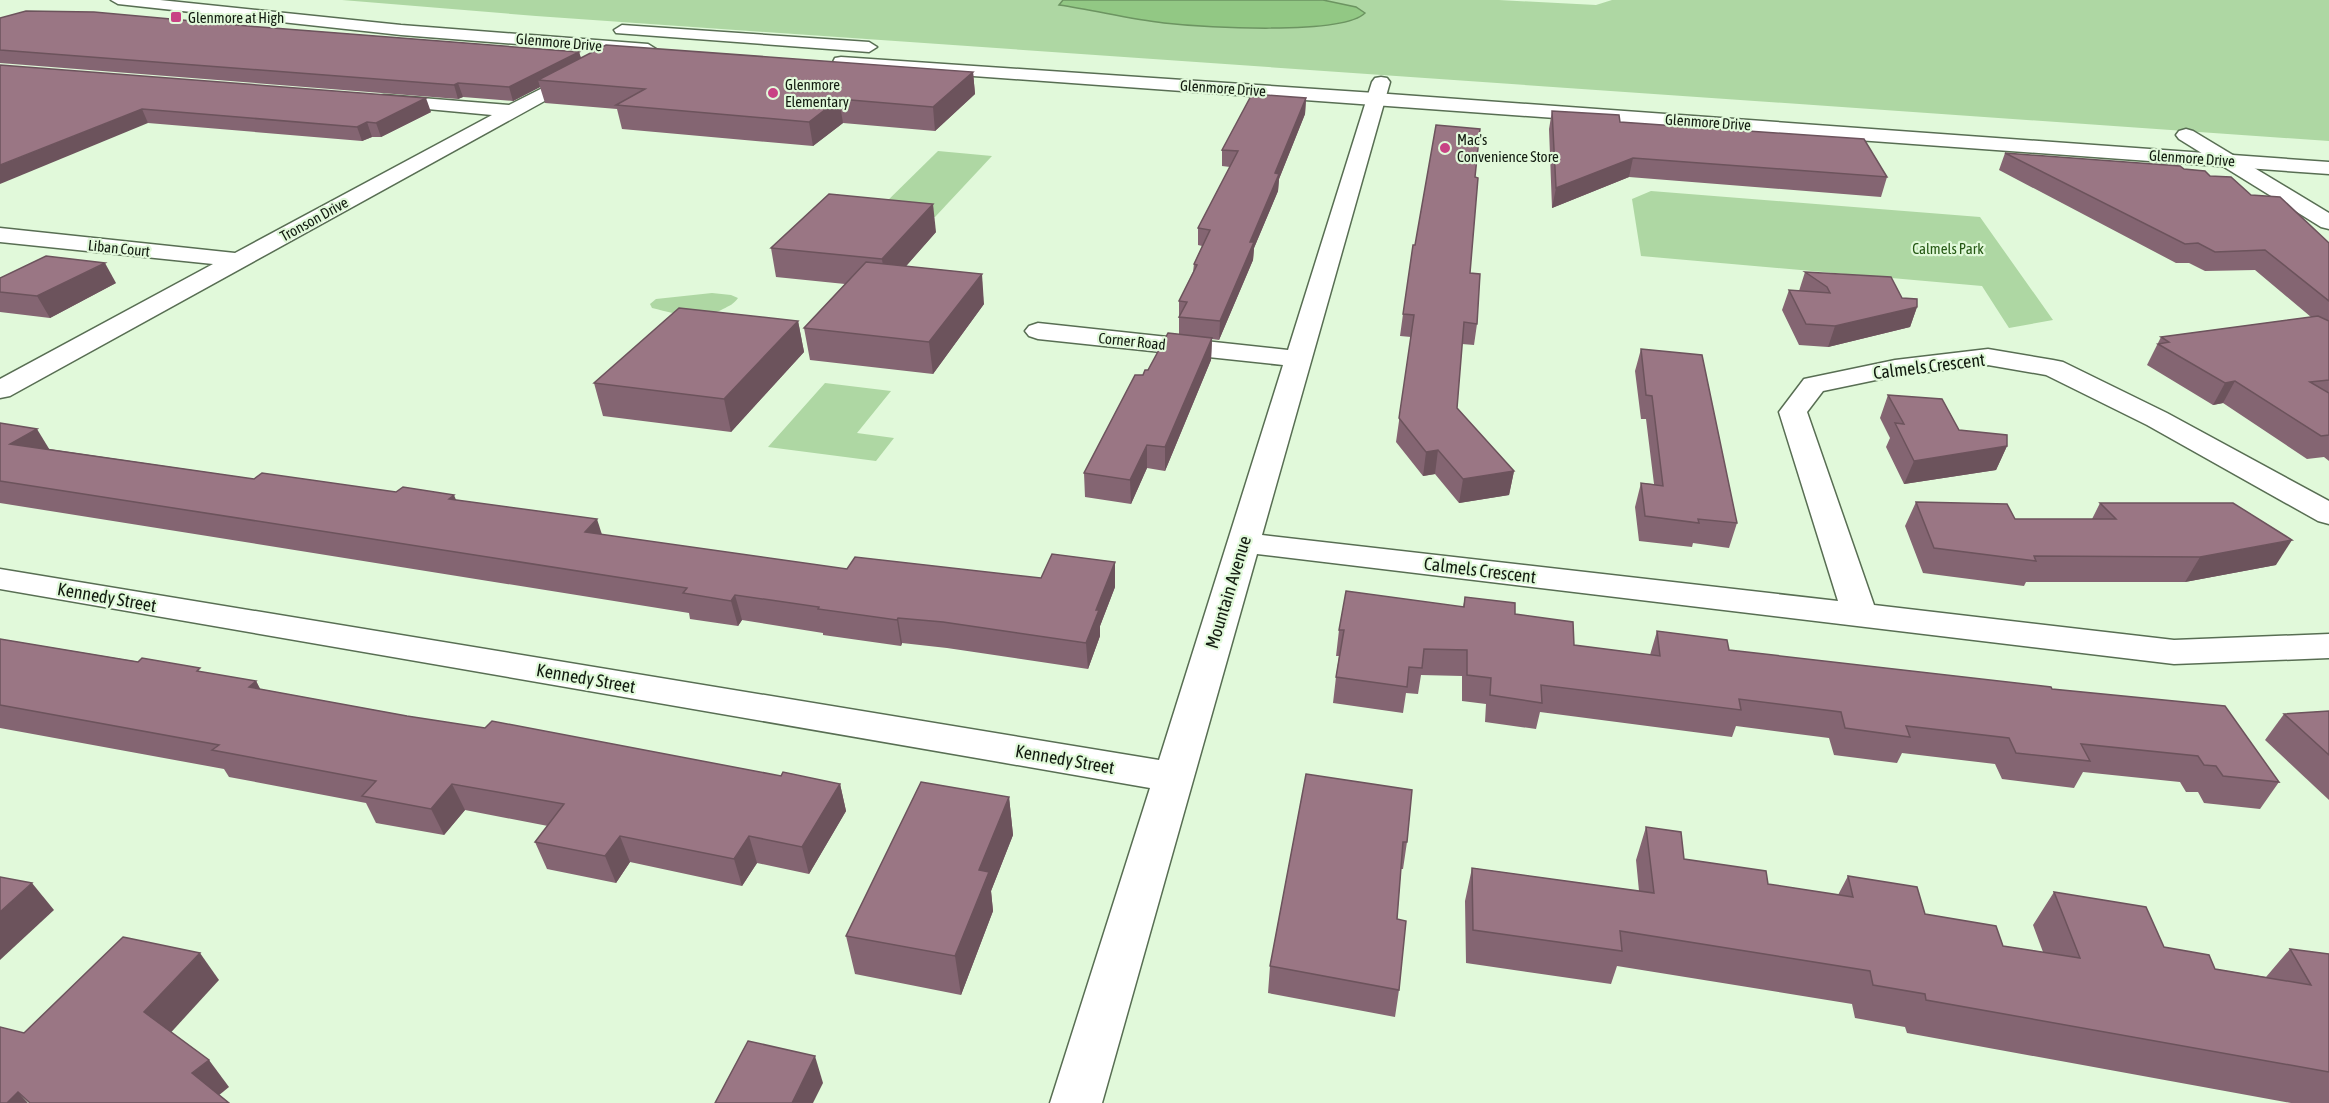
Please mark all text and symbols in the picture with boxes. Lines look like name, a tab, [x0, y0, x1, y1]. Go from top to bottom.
place label: Glenmore at High	[188, 9, 284, 26]
marker: Glenmore at High	[169, 10, 183, 24]
street label: Glenmore Drive	[515, 30, 603, 54]
place label: Glenmore Elementary	[785, 76, 849, 110]
street label: Glenmore Drive	[1179, 77, 1267, 99]
marker: Glenmore Elementary	[766, 86, 780, 100]
street label: Glenmore Drive	[1664, 111, 1752, 133]
place label: Mac's Convenience Store	[1457, 131, 1559, 165]
marker: Mac's Convenience Store	[1438, 141, 1452, 155]
street label: Glenmore Drive	[2148, 147, 2236, 169]
street label: Tronson Drive	[277, 193, 351, 245]
street label: Liban Court	[87, 236, 151, 260]
park label: Calmels Park	[1912, 240, 1984, 257]
street label: Corner Road	[1098, 329, 1166, 353]
street label: Calmels Crescent	[1872, 349, 1986, 383]
street label: Mountain Avenue	[1201, 533, 1255, 651]
street label: Calmels Crescent	[1423, 553, 1537, 587]
street label: Kennedy Street	[56, 578, 158, 616]
street label: Kennedy Street	[535, 659, 637, 697]
street label: Kennedy Street	[1014, 740, 1116, 778]

